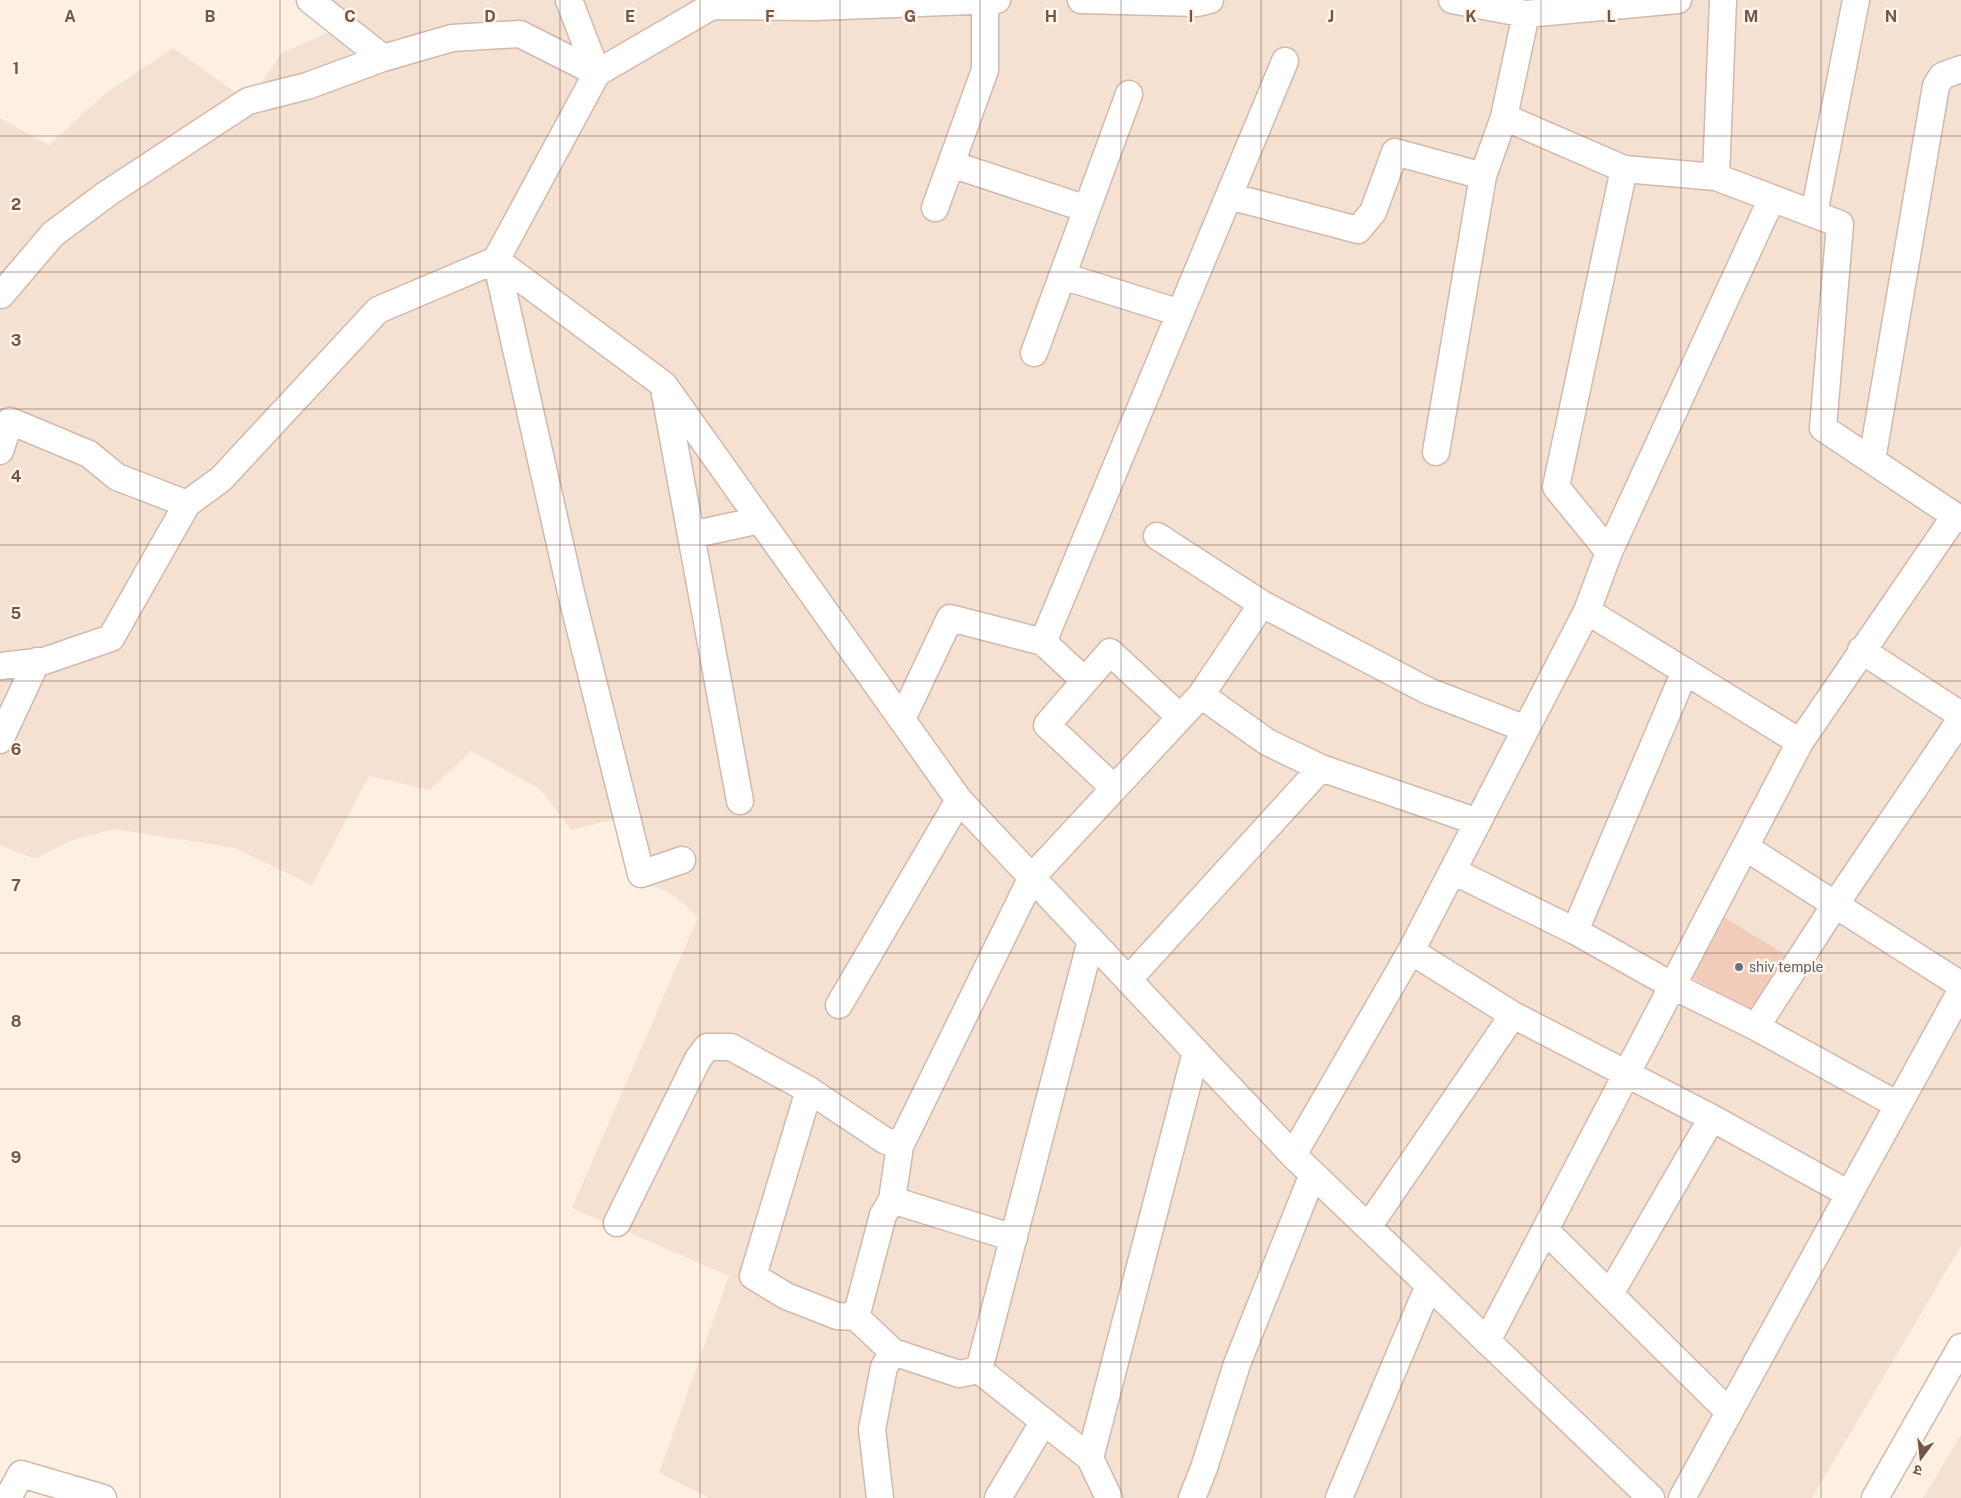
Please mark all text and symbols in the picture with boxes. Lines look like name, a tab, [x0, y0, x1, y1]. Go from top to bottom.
text: A	[64, 7, 76, 26]
text: B	[205, 7, 216, 26]
text: C	[344, 7, 356, 26]
text: D	[484, 7, 496, 26]
text: E	[625, 7, 635, 26]
text: F	[765, 7, 775, 26]
text: G	[904, 7, 916, 26]
text: H	[1045, 7, 1057, 26]
text: I	[1189, 7, 1193, 26]
text: J	[1328, 7, 1334, 26]
text: K	[1465, 7, 1477, 26]
text: L	[1606, 7, 1616, 26]
text: M	[1744, 7, 1758, 26]
text: N	[1885, 7, 1897, 26]
text: 1	[13, 59, 19, 78]
text: 2	[11, 195, 21, 214]
text: 3	[11, 331, 21, 350]
text: 4	[11, 467, 22, 486]
text: 5	[11, 604, 22, 623]
text: 6	[11, 740, 21, 759]
text: 7	[11, 876, 21, 895]
place label: shiv temple	[1749, 959, 1824, 975]
marker: shiv temple	[1733, 961, 1745, 973]
text: 8	[11, 1012, 22, 1031]
text: 9	[11, 1148, 21, 1167]
north arrow	[1896, 1433, 1946, 1483]
text: उ	[1911, 1462, 1924, 1479]

